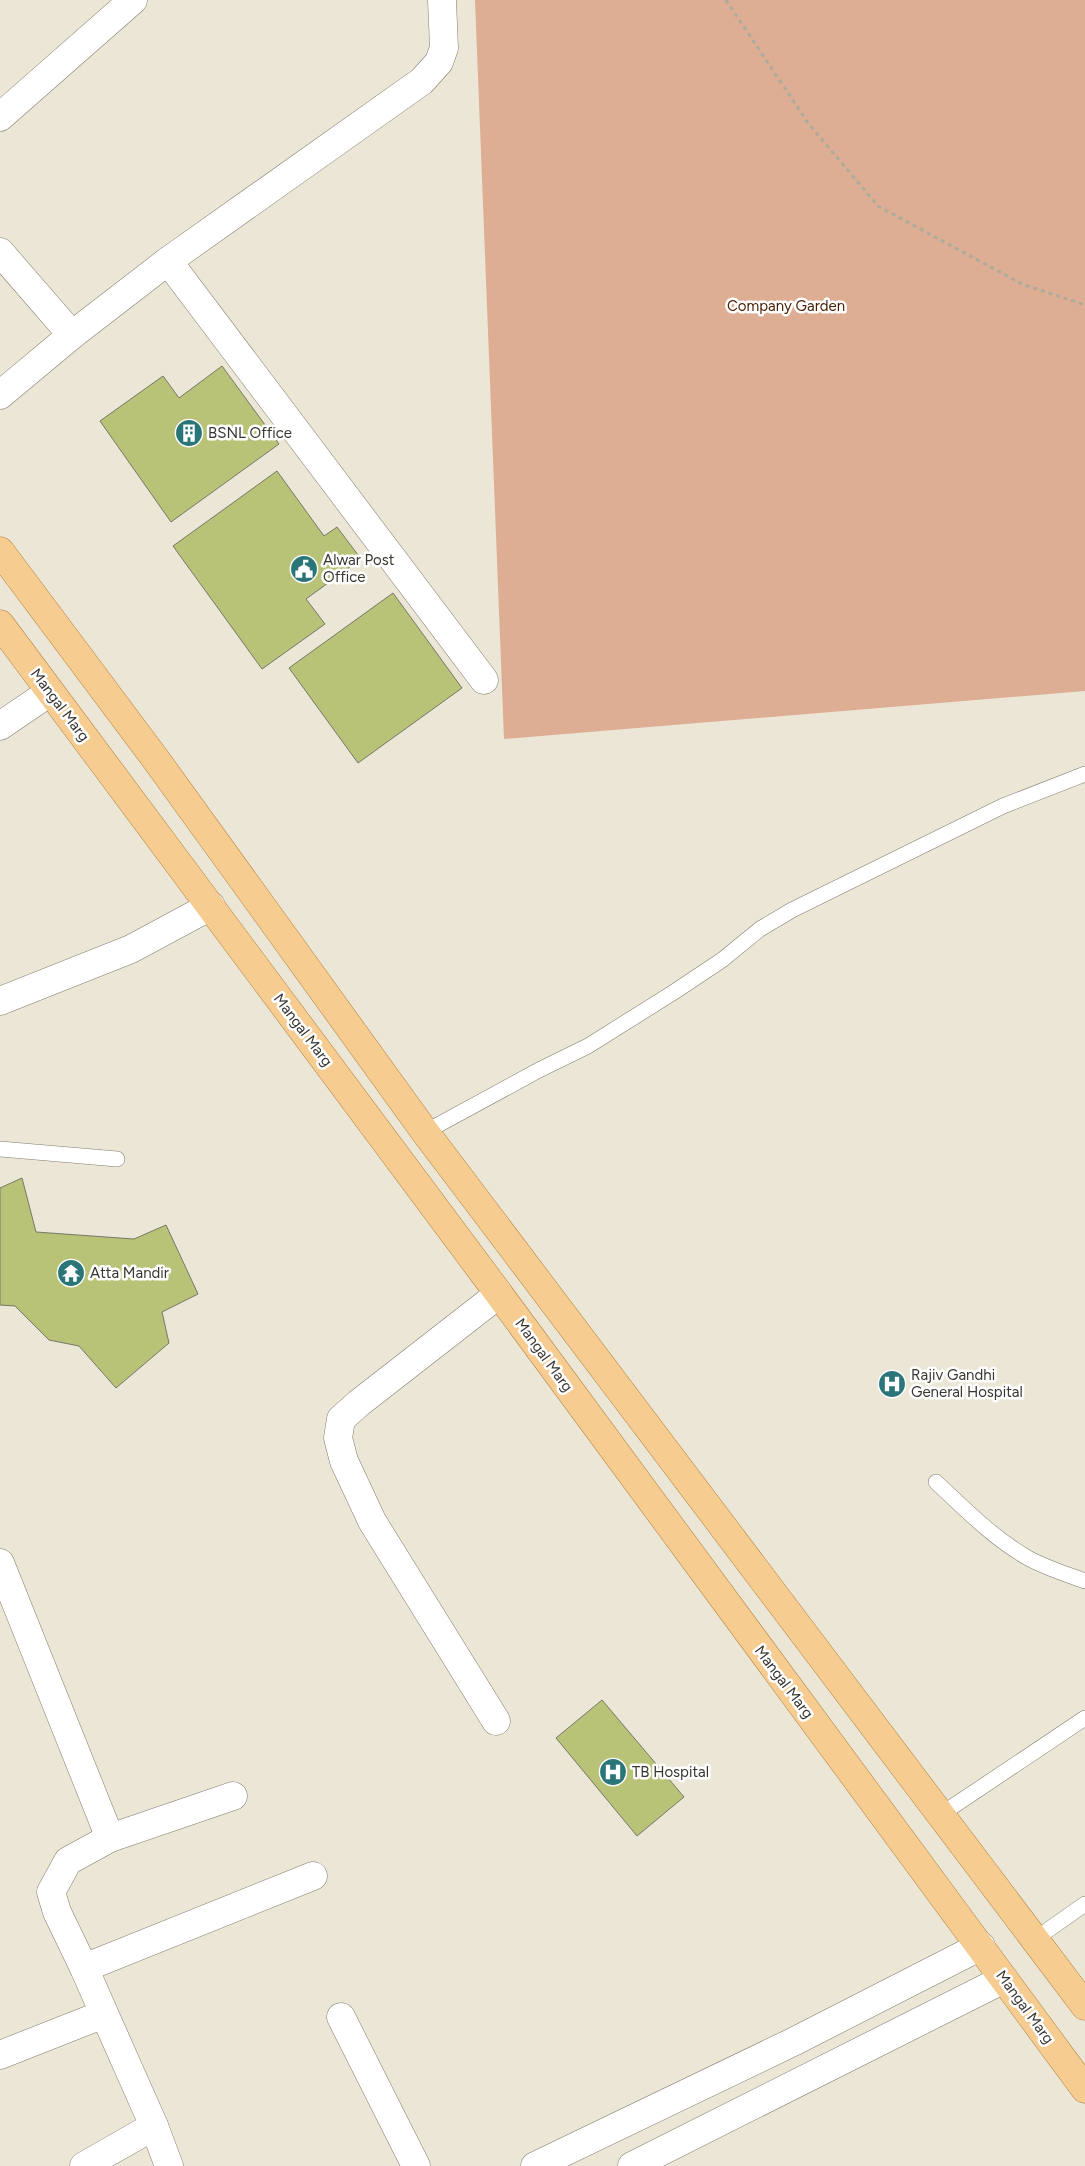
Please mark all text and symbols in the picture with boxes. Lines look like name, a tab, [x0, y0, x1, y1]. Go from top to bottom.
park label: Company Garden	[727, 297, 845, 315]
building icon: BSNL Office	[174, 418, 204, 448]
place label: BSNL Office	[208, 424, 292, 442]
place label: Alwar Post Office	[323, 551, 395, 586]
public building icon: Alwar Post Office	[289, 554, 319, 584]
street label: Mangal Marg	[27, 665, 93, 745]
street label: Mangal Marg	[270, 990, 336, 1070]
temple icon: Atta Mandir	[56, 1258, 86, 1288]
place label: Atta Mandir	[90, 1264, 169, 1282]
street label: Mangal Marg	[511, 1315, 577, 1395]
place label: Rajiv Gandhi General Hospital	[911, 1366, 1023, 1401]
hospital icon: Rajiv Gandhi General Hospital	[877, 1369, 907, 1399]
street label: Mangal Marg	[751, 1642, 817, 1722]
hospital icon: TB Hospital	[598, 1757, 628, 1787]
place label: TB Hospital	[632, 1763, 709, 1781]
street label: Mangal Marg	[992, 1967, 1058, 2047]

